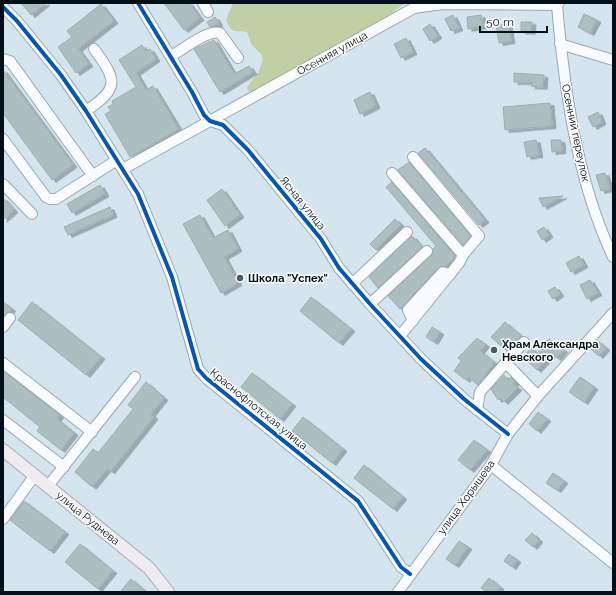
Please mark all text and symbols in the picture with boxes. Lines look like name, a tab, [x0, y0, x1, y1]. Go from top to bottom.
scale bar	[480, 8, 547, 34]
text: 50 m	[486, 15, 514, 29]
street label: Осенняя улица	[295, 29, 370, 78]
street label: Осенний переулок	[559, 83, 592, 183]
street label: Ясная улица	[277, 174, 328, 233]
place label: Школа "Успех"	[248, 272, 328, 285]
marker: Школа "Успех"	[235, 273, 245, 283]
place label: Храм Александра Невского	[501, 338, 599, 364]
marker: Храм Александра Невского	[489, 345, 499, 355]
street label: Краснофлотская улица	[207, 366, 310, 453]
street label: улица Хорышева	[435, 458, 498, 537]
street label: улица Руднева	[53, 489, 122, 548]

